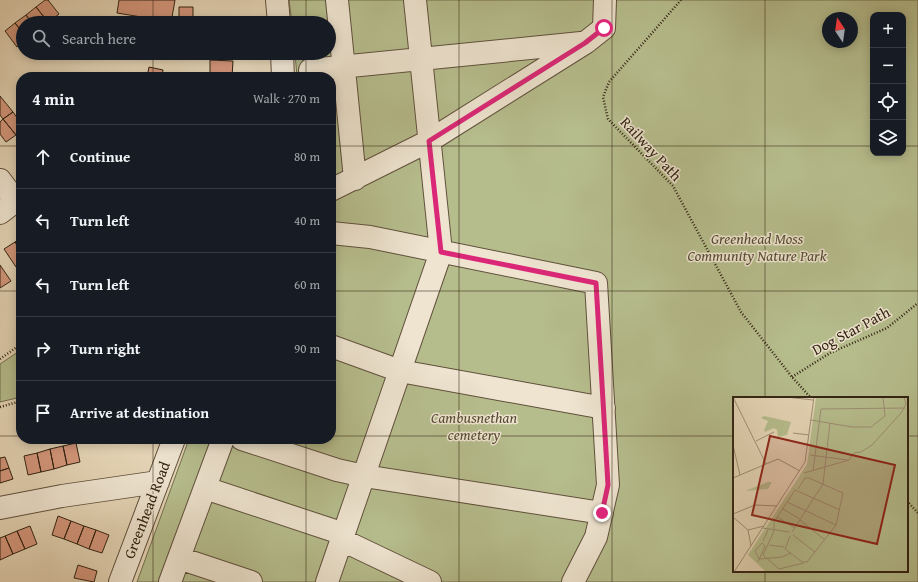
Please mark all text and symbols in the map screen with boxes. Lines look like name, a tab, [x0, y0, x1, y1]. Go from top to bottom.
north arrow	[822, 12, 858, 48]
map controls	[870, 12, 906, 156]
button: +	[870, 12, 906, 48]
search box	[16, 16, 336, 60]
route start	[595, 19, 613, 37]
icon: search	[30, 27, 52, 49]
text: Search here	[62, 28, 136, 49]
button: −	[870, 48, 906, 84]
button: locate	[870, 84, 906, 120]
text: 4 min	[32, 86, 74, 111]
text: Walk · 270 m	[253, 89, 320, 108]
street label: Railway Path	[616, 112, 687, 186]
button: layers	[870, 120, 906, 156]
icon: ahead	[32, 146, 54, 168]
text: Continue	[70, 146, 131, 167]
text: 80 m	[294, 147, 320, 166]
icon: left	[32, 210, 54, 232]
text: Turn left	[70, 210, 129, 231]
text: 40 m	[294, 211, 320, 230]
park label: Greenhead Moss Community Nature Park	[687, 228, 827, 266]
icon: left	[32, 274, 54, 296]
text: Turn left	[70, 274, 129, 295]
text: 60 m	[294, 275, 320, 294]
street label: Dog Star Path	[808, 301, 894, 360]
icon: right	[32, 338, 54, 360]
text: Turn right	[70, 338, 141, 359]
text: 90 m	[294, 339, 320, 358]
inset map	[733, 397, 908, 572]
icon: arrive	[32, 402, 54, 424]
text: Arrive at destination	[70, 402, 209, 423]
park label: Cambusnethan cemetery	[431, 407, 517, 445]
street label: Greenhead Road	[118, 458, 175, 561]
route end	[593, 504, 611, 522]

